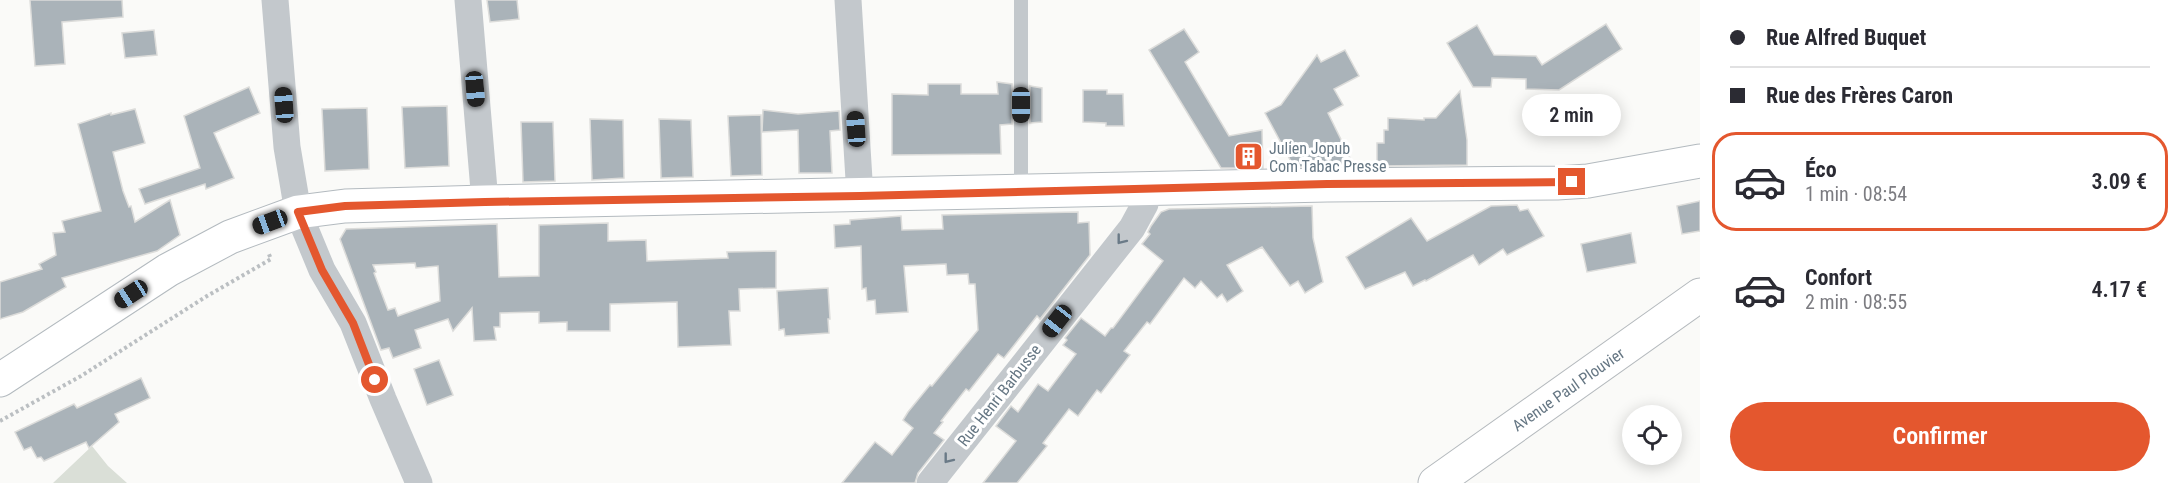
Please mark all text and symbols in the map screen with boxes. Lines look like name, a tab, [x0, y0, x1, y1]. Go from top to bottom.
text: Rue Alfred Buquet	[1766, 25, 1926, 50]
car	[464, 70, 486, 108]
text: Rue des Frères Caron	[1766, 83, 1953, 108]
car	[274, 86, 294, 124]
car	[1012, 87, 1030, 123]
callout: 2 min	[1522, 95, 1622, 137]
text: 2 min	[1549, 103, 1594, 127]
car	[846, 110, 866, 148]
place label: Julien Jopub Com Tabac Presse	[1269, 139, 1386, 176]
building icon: Julien Jopub Com Tabac Presse	[1232, 141, 1264, 173]
icon: car	[1733, 155, 1787, 209]
text: Éco	[1805, 157, 1837, 182]
route end	[1558, 168, 1585, 195]
text: 3.09 €	[2091, 169, 2147, 194]
text: 1 min · 08:54	[1805, 182, 1907, 206]
car	[250, 207, 290, 237]
one-way arrow	[1118, 234, 1129, 245]
icon: car	[1733, 263, 1787, 317]
text: Confort	[1805, 265, 1872, 290]
car	[111, 277, 151, 311]
text: 4.17 €	[2091, 277, 2147, 302]
text: 2 min · 08:55	[1805, 290, 1907, 314]
car	[1039, 301, 1075, 341]
street label: Rue Henri Barbusse	[954, 341, 1045, 450]
street label: Avenue Paul Plouvier	[1509, 344, 1628, 435]
route start	[361, 366, 388, 393]
button: Confirmer	[1730, 402, 2150, 471]
map controls	[1622, 405, 1682, 465]
button: locate	[1622, 405, 1682, 465]
one-way arrow	[945, 453, 956, 464]

